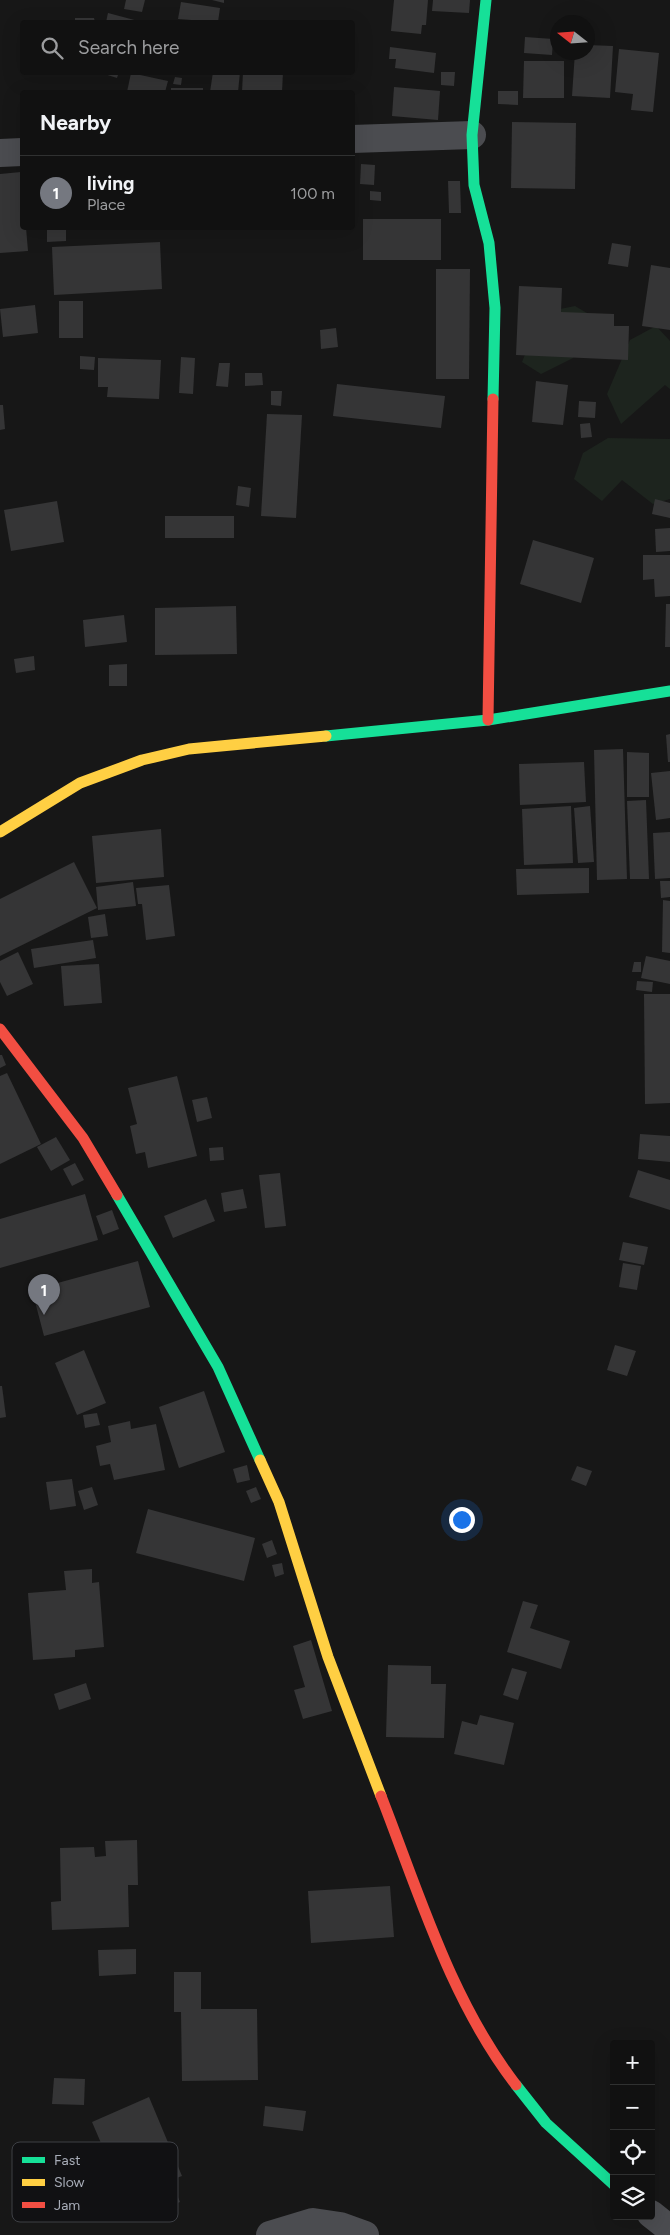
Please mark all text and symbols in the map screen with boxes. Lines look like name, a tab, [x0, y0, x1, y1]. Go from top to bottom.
north arrow	[550, 15, 595, 60]
search box	[20, 20, 355, 75]
icon: search	[38, 34, 66, 62]
text: Search here	[78, 36, 180, 59]
text: Nearby	[40, 110, 111, 135]
text: living	[87, 172, 134, 195]
text: 1	[53, 184, 59, 203]
text: 100 m	[290, 184, 335, 203]
text: Place	[87, 195, 125, 214]
pin: 1	[28, 1274, 60, 1315]
your location	[449, 1507, 475, 1533]
map controls	[610, 2040, 655, 2220]
button: +	[610, 2040, 655, 2085]
button: −	[610, 2085, 655, 2130]
button: locate	[610, 2130, 655, 2175]
legend	[12, 2142, 178, 2222]
text: Fast	[54, 2152, 80, 2169]
text: Slow	[54, 2174, 85, 2191]
button: layers	[610, 2175, 655, 2220]
text: Jam	[54, 2197, 80, 2214]

